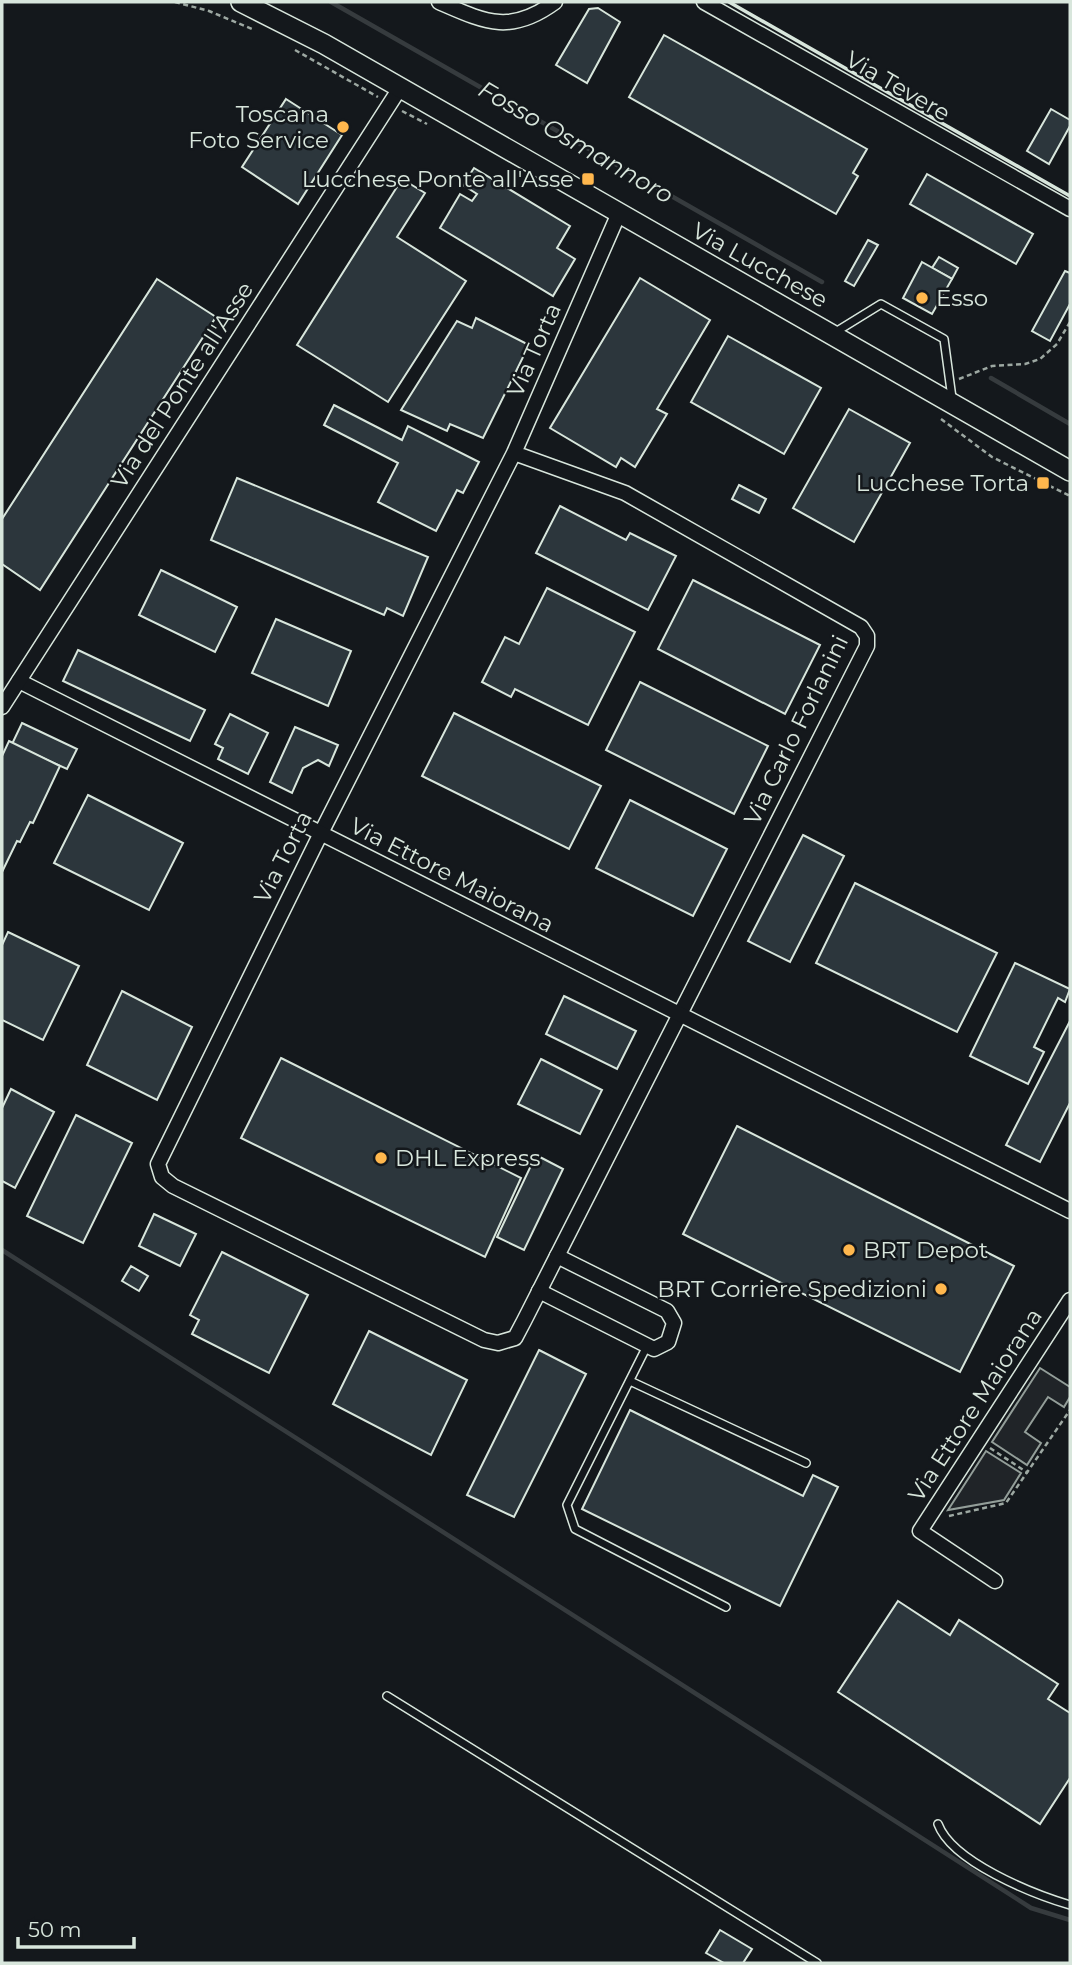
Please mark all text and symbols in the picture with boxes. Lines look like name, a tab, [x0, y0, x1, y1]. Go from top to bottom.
street label: Via Tevere	[841, 45, 955, 127]
water label: Fosso Osmannoro	[473, 74, 679, 210]
place label: Toscana Foto Service	[188, 100, 329, 154]
marker: Toscana Foto Service	[335, 119, 351, 135]
place label: Lucchese Ponte all'Asse	[302, 165, 574, 193]
marker: Lucchese Ponte all'Asse	[580, 171, 596, 187]
street label: Via Lucchese	[687, 216, 833, 314]
street label: Via del Ponte all'Asse	[105, 277, 259, 493]
place label: Esso	[936, 284, 988, 312]
marker: Esso	[914, 290, 930, 306]
street label: Via Torta	[501, 299, 567, 401]
place label: Lucchese Torta	[856, 469, 1029, 497]
marker: Lucchese Torta	[1035, 475, 1051, 491]
street label: Via Carlo Forlanini	[738, 631, 854, 829]
street label: Via Torta	[248, 806, 318, 908]
street label: Via Ettore Maiorana	[345, 811, 559, 939]
place label: DHL Express	[395, 1144, 540, 1172]
marker: DHL Express	[373, 1150, 389, 1166]
place label: BRT Depot	[863, 1236, 988, 1264]
marker: BRT Depot	[841, 1242, 857, 1258]
place label: BRT Corriere Spedizioni	[657, 1275, 927, 1303]
marker: BRT Corriere Spedizioni	[933, 1281, 949, 1297]
street label: Via Ettore Maiorana	[902, 1303, 1048, 1507]
scale bar	[18, 1906, 133, 1950]
text: 50 m	[28, 1917, 82, 1942]

